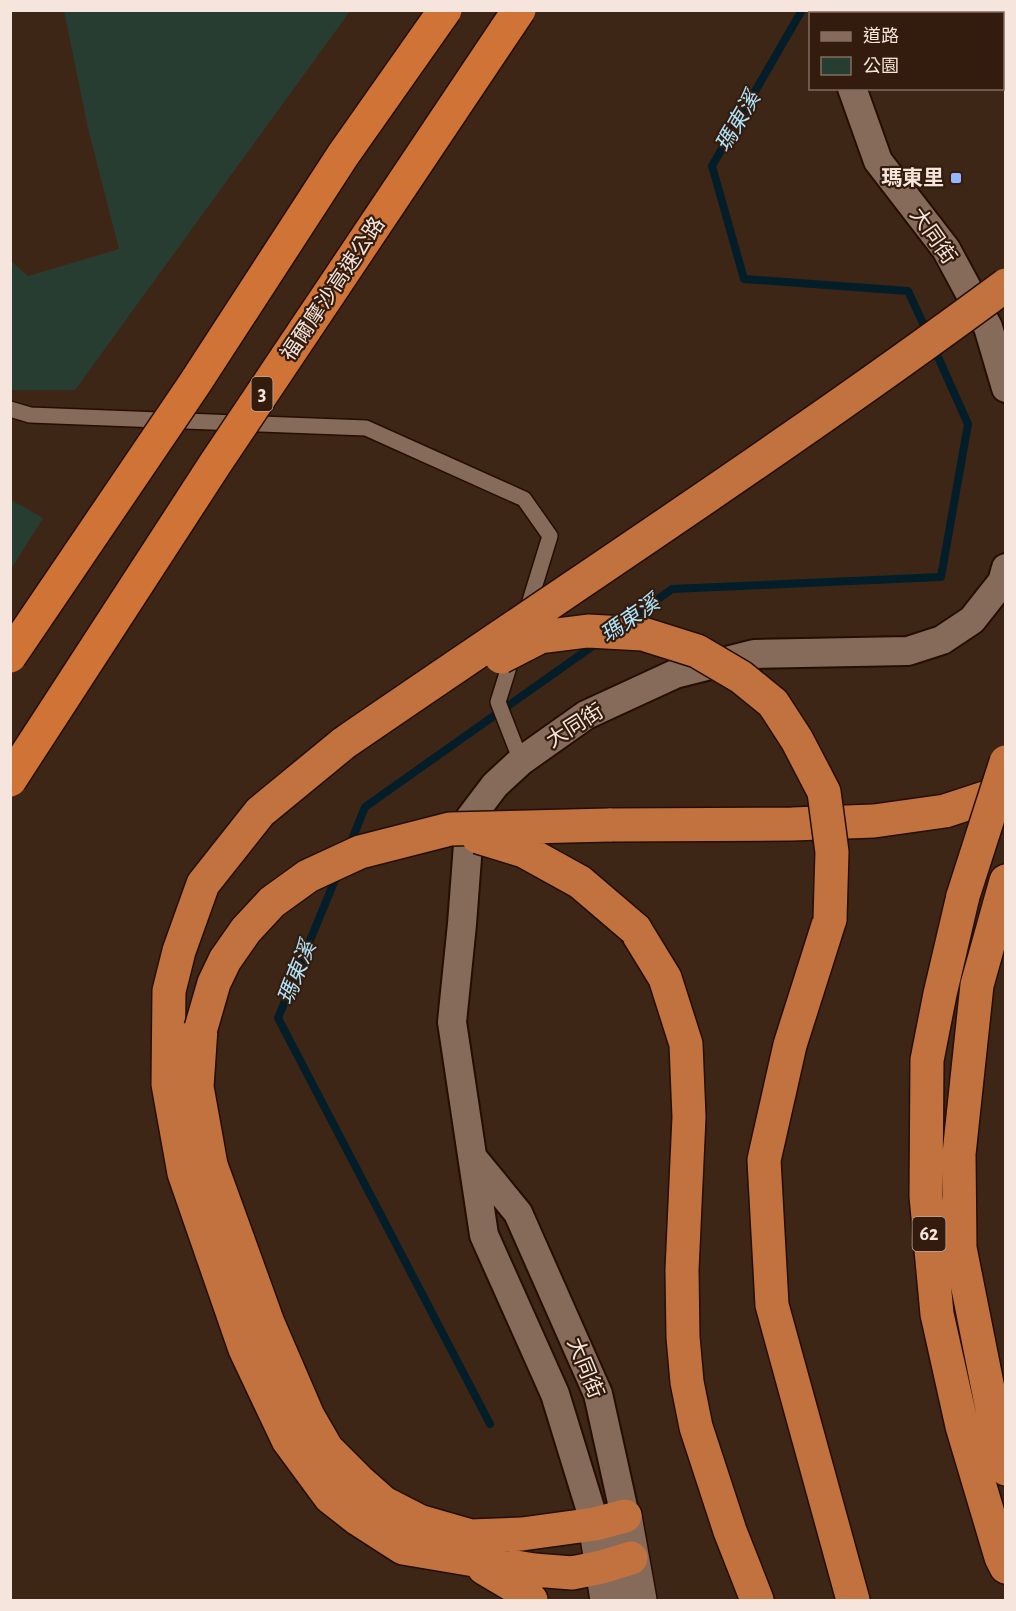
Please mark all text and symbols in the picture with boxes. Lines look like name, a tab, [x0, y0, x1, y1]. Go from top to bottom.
legend	[809, 12, 1004, 90]
text: 道路	[863, 26, 899, 46]
text: 公園	[863, 57, 899, 76]
water label: 瑪東溪	[711, 85, 766, 156]
place label: 瑪東里	[881, 167, 944, 189]
marker: 瑪東里	[949, 171, 963, 185]
street label: 大同街	[906, 204, 960, 268]
street label: 福爾摩沙高速公路	[276, 213, 389, 365]
road number: 3	[252, 377, 272, 411]
water label: 瑪東溪	[596, 589, 666, 647]
street label: 大同街	[542, 700, 607, 752]
water label: 瑪東溪	[274, 935, 321, 1008]
road number: 62	[912, 1217, 946, 1251]
street label: 大同街	[563, 1334, 607, 1401]

